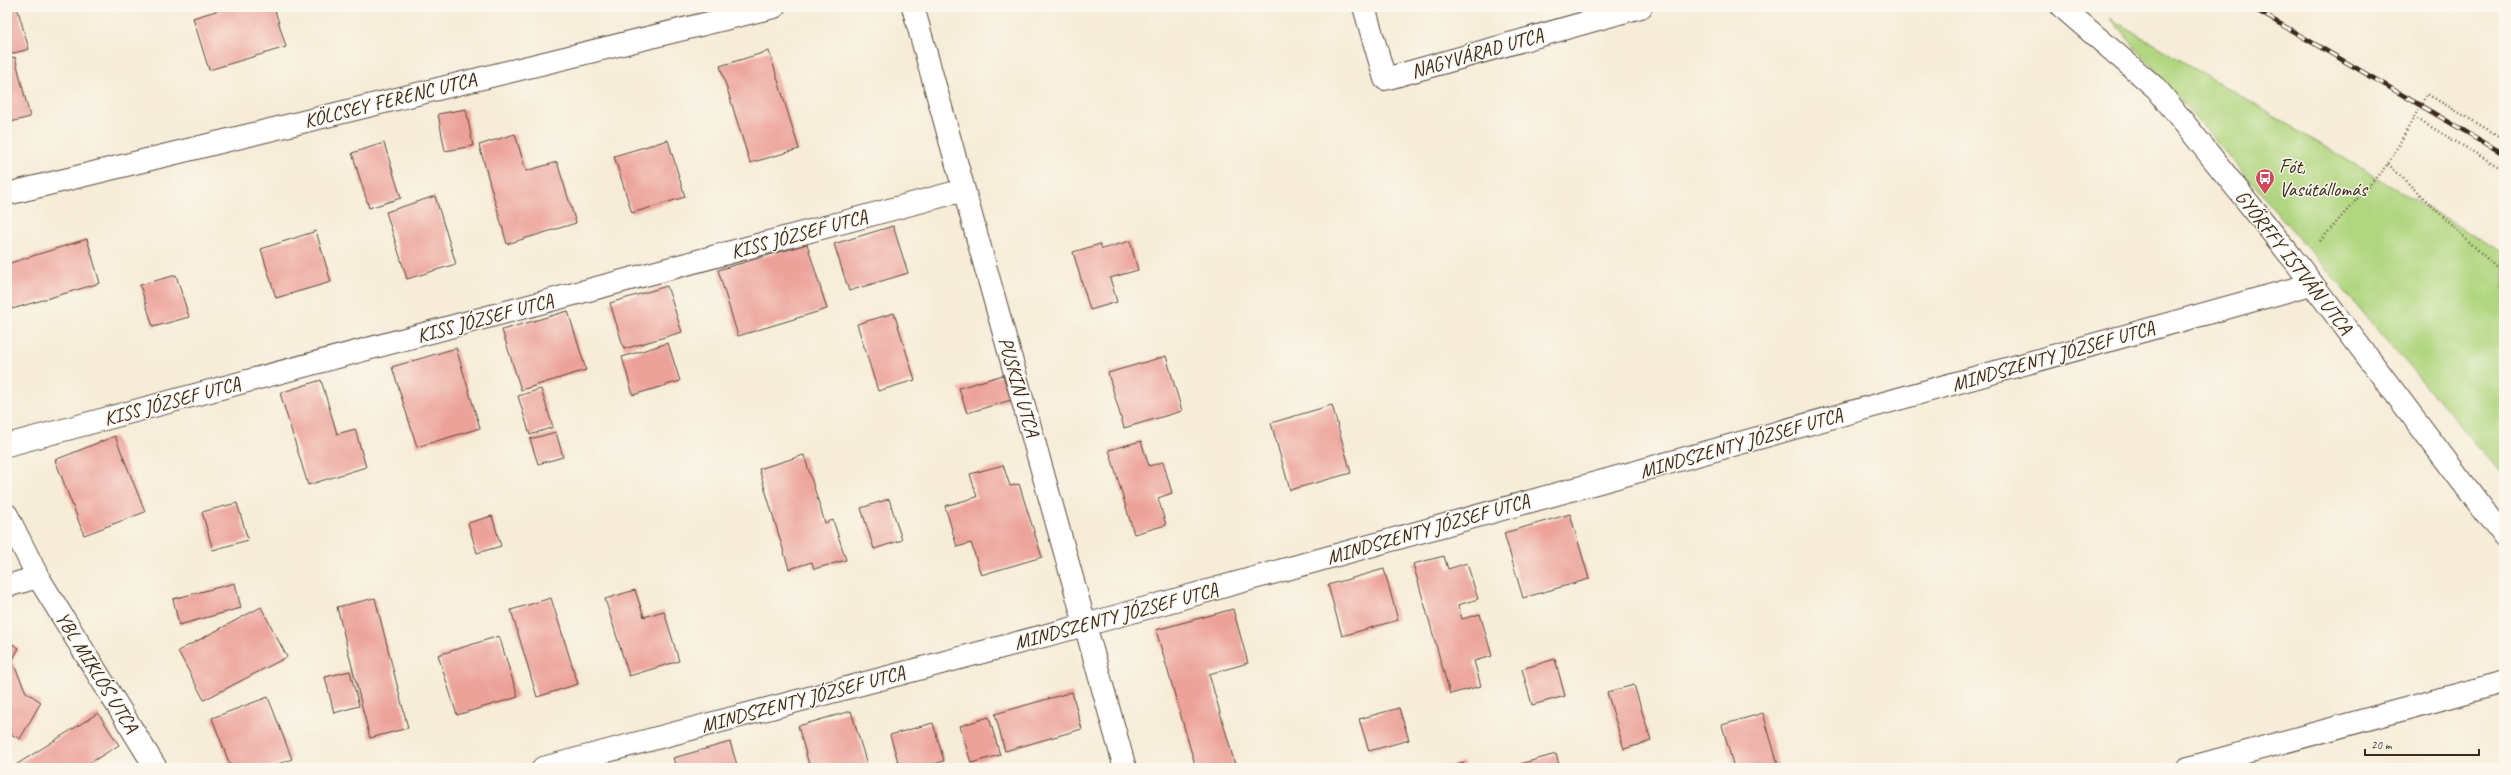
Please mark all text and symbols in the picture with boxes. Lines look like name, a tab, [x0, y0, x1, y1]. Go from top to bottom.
street label: NAGYVÁRAD UTCA	[1408, 22, 1547, 84]
street label: KÖLCSEY FERENC UTCA	[301, 66, 480, 133]
place label: Fót, Vasútállomás	[2279, 154, 2369, 202]
bus stop icon: Fót, Vasútállomás	[2254, 167, 2276, 195]
street label: GYŐRFFY ISTVÁN UTCA	[2230, 185, 2359, 340]
street label: KISS JÓZSEF UTCA	[728, 204, 871, 264]
street label: KISS JÓZSEF UTCA	[414, 288, 557, 348]
street label: MINDSZENTY JÓZSEF UTCA	[1949, 315, 2158, 397]
street label: PUSKIN UTCA	[993, 334, 1045, 441]
street label: KISS JÓZSEF UTCA	[101, 371, 244, 431]
street label: MINDSZENTY JÓZSEF UTCA	[1637, 402, 1846, 484]
street label: MINDSZENTY JÓZSEF UTCA	[1324, 488, 1533, 570]
street label: MINDSZENTY JÓZSEF UTCA	[1011, 577, 1221, 655]
street label: YBL MIKLÓS UTCA	[50, 607, 145, 738]
street label: MINDSZENTY JÓZSEF UTCA	[698, 660, 908, 738]
scale bar	[2365, 731, 2479, 757]
text: 20 m	[2371, 737, 2393, 753]

